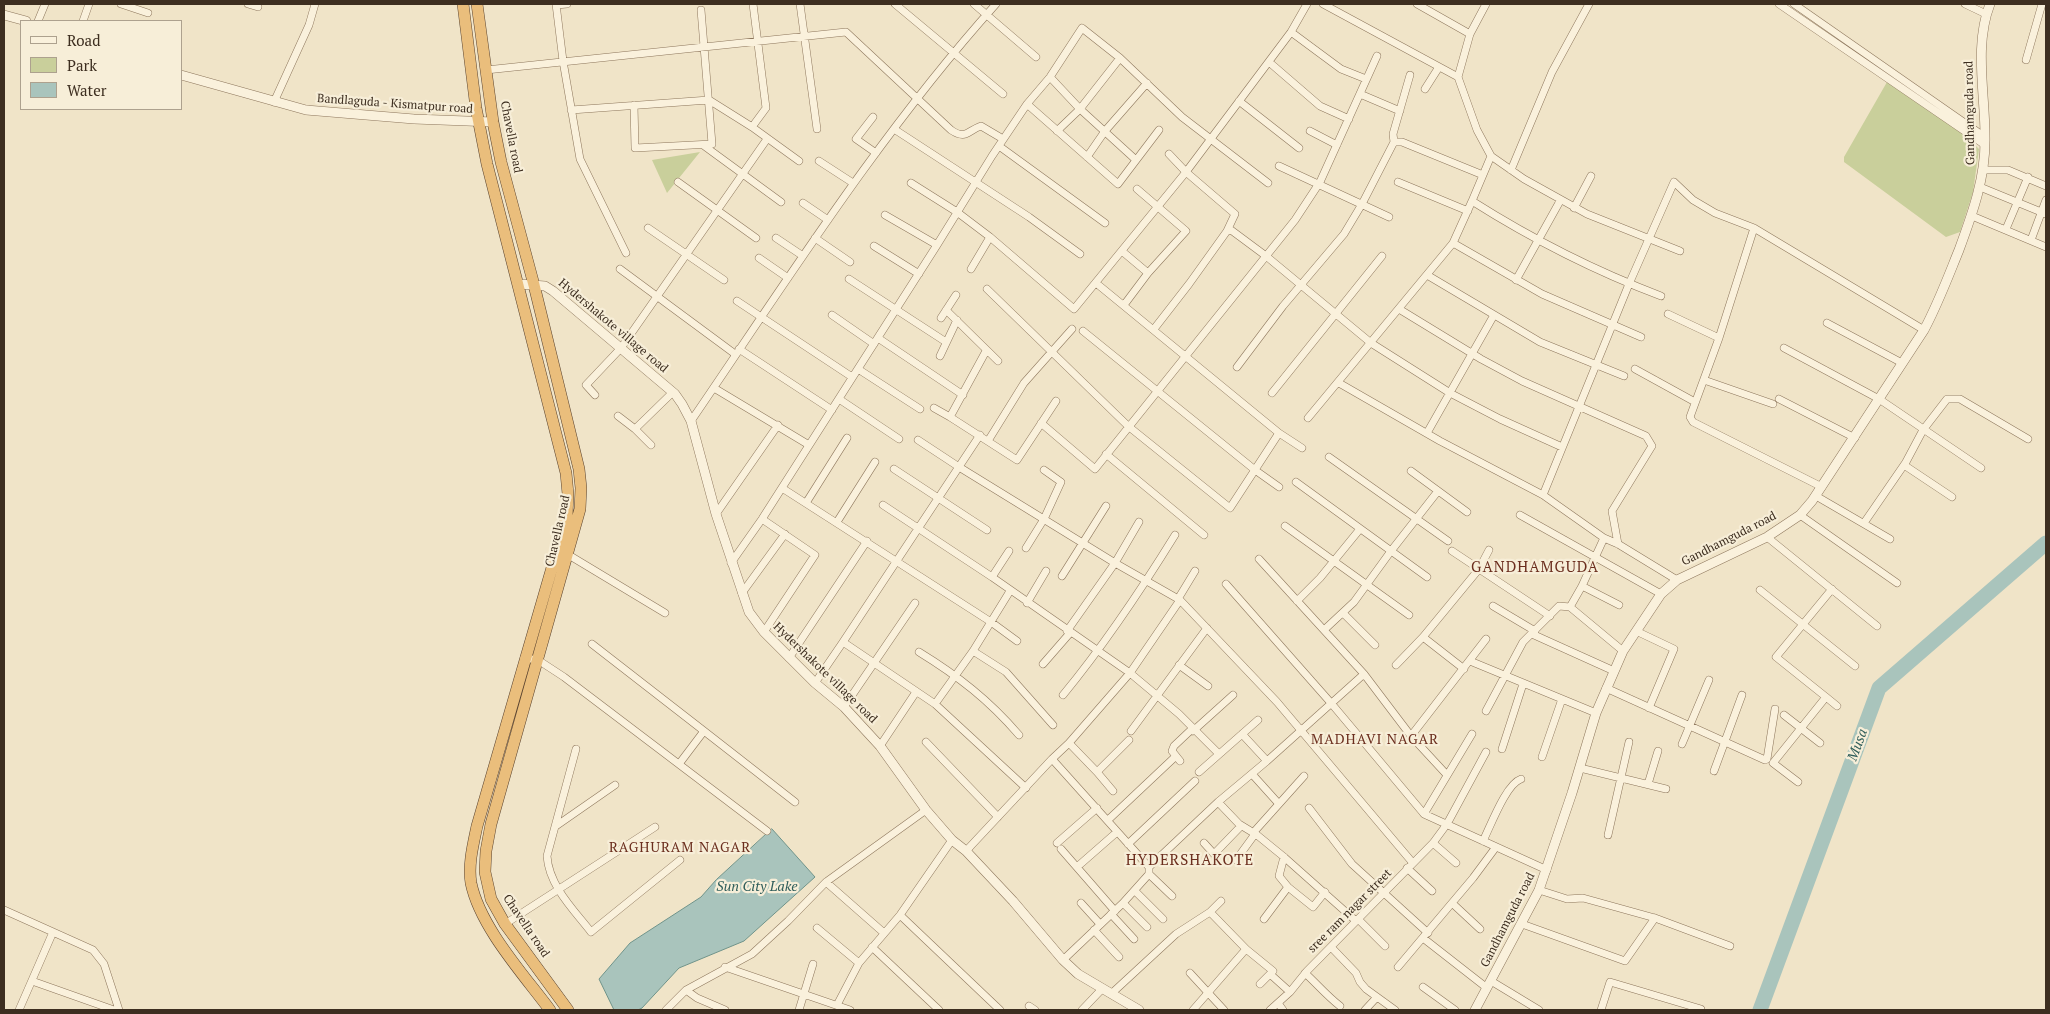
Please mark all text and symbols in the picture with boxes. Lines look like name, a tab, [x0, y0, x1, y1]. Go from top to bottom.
legend	[20, 20, 182, 110]
text: Road	[67, 30, 100, 50]
text: Park	[67, 55, 97, 75]
street label: Gandhamguda road	[1962, 61, 1978, 165]
text: Water	[67, 80, 106, 100]
street label: Bandlaguda - Kismatpur road	[317, 91, 473, 117]
street label: Chavella road	[497, 100, 525, 174]
street label: Hydershakote village road	[555, 276, 671, 376]
street label: Chavella road	[543, 494, 573, 568]
street label: Gandhamguda road	[1679, 509, 1779, 569]
district label: GANDHAMGUDA	[1470, 559, 1600, 577]
street label: Hydershakote village road	[770, 620, 880, 726]
water label: Musa	[1844, 727, 1872, 763]
district label: MADHAVI NAGAR	[1309, 732, 1441, 748]
district label: RAGHURAM NAGAR	[607, 840, 753, 856]
district label: HYDERSHAKOTE	[1124, 852, 1256, 870]
street label: sree ram nagar street	[1305, 866, 1395, 956]
street label: Gandhamguda road	[1478, 870, 1538, 970]
water label: Sun City Lake	[716, 879, 798, 895]
street label: Chavella road	[500, 892, 552, 960]

